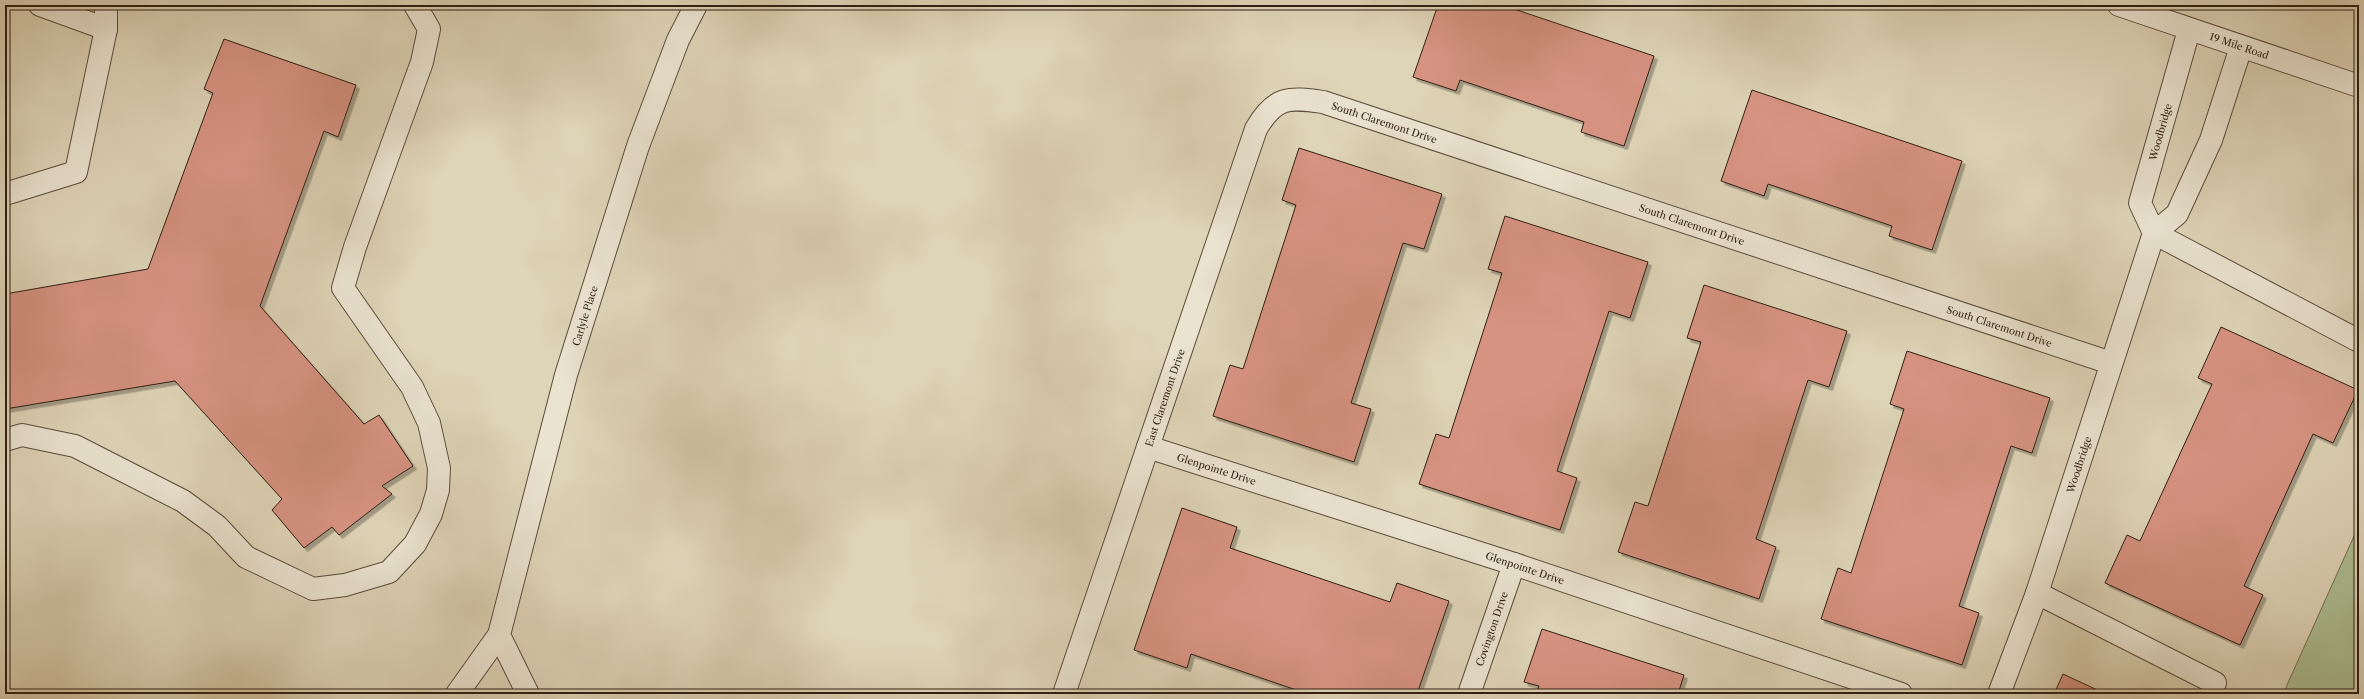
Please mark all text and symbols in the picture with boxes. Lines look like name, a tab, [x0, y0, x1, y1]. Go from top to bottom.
street label: 19 Mile Road	[2208, 30, 2271, 62]
street label: South Claremont Drive	[1330, 99, 1439, 146]
street label: Woodbridge	[2146, 101, 2175, 163]
street label: South Claremont Drive	[1637, 201, 1747, 248]
street label: Carlyle Place	[569, 284, 600, 348]
street label: South Claremont Drive	[1945, 303, 2054, 350]
street label: East Claremont Drive	[1142, 347, 1187, 448]
street label: Woodbridge	[2063, 434, 2094, 495]
street label: Glenpointe Drive	[1175, 450, 1258, 488]
street label: Glenpointe Drive	[1484, 549, 1567, 587]
street label: Covington Drive	[1473, 589, 1511, 668]

